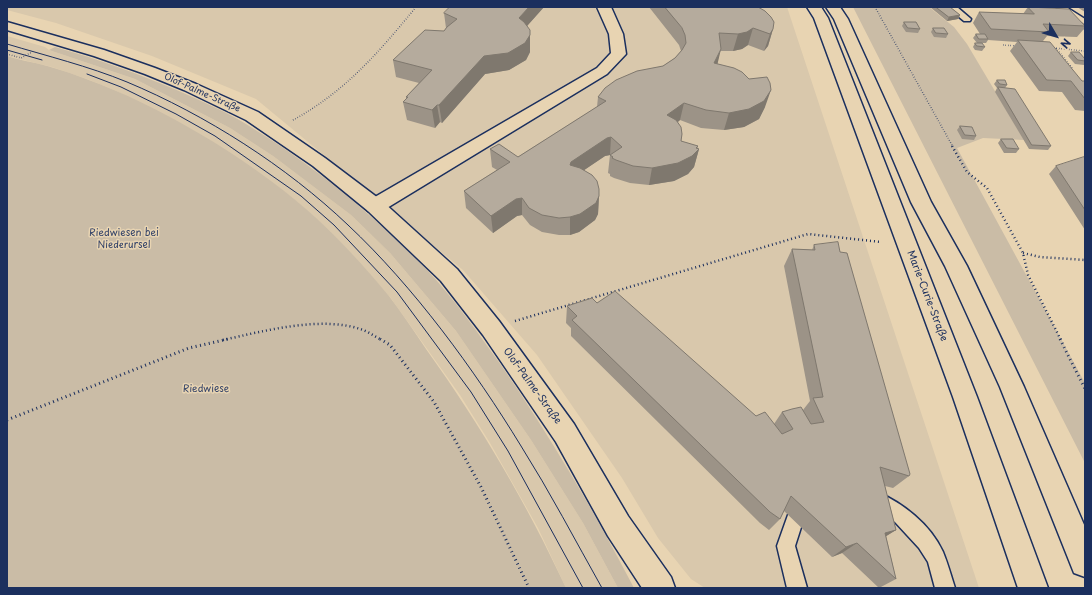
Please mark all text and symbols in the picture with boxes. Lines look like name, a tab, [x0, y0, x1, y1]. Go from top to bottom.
north arrow	[1036, 16, 1076, 56]
text: N	[1056, 35, 1075, 52]
street label: Olof-Palme-Straße	[162, 71, 242, 115]
park label: Riedwiesen bei Niederursel	[89, 227, 159, 250]
street label: Marie-Curie-Straße	[904, 249, 950, 343]
street label: Olof-Palme-Straße	[500, 346, 564, 426]
park label: Riedwiese	[183, 383, 229, 395]

